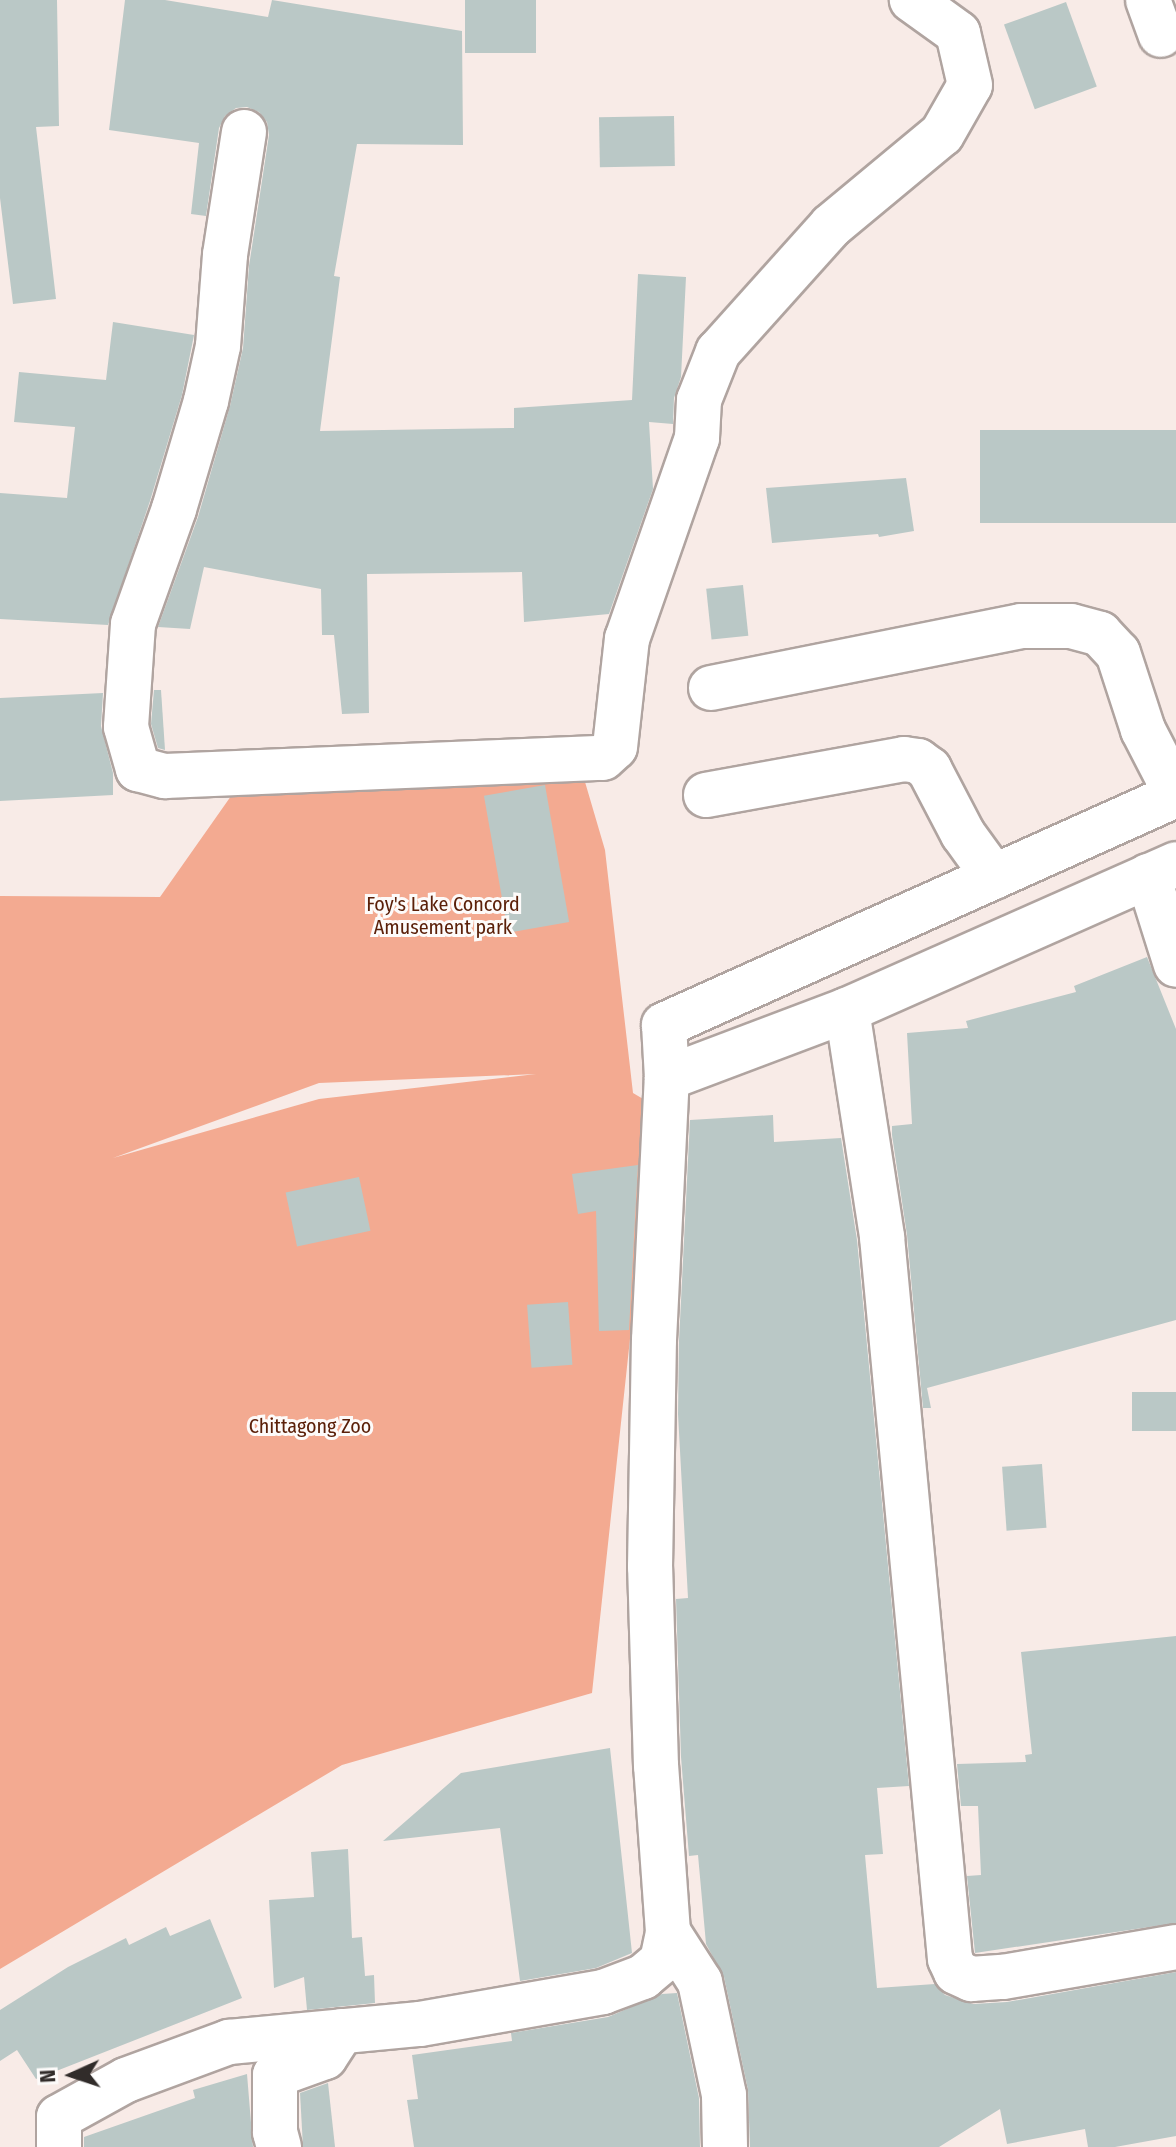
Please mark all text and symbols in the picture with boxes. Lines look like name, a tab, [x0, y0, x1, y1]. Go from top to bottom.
park label: Foy's Lake Concord Amusement park	[366, 893, 520, 940]
park label: Chittagong Zoo	[249, 1414, 371, 1438]
north arrow	[32, 2035, 112, 2115]
text: N	[34, 2069, 61, 2084]

